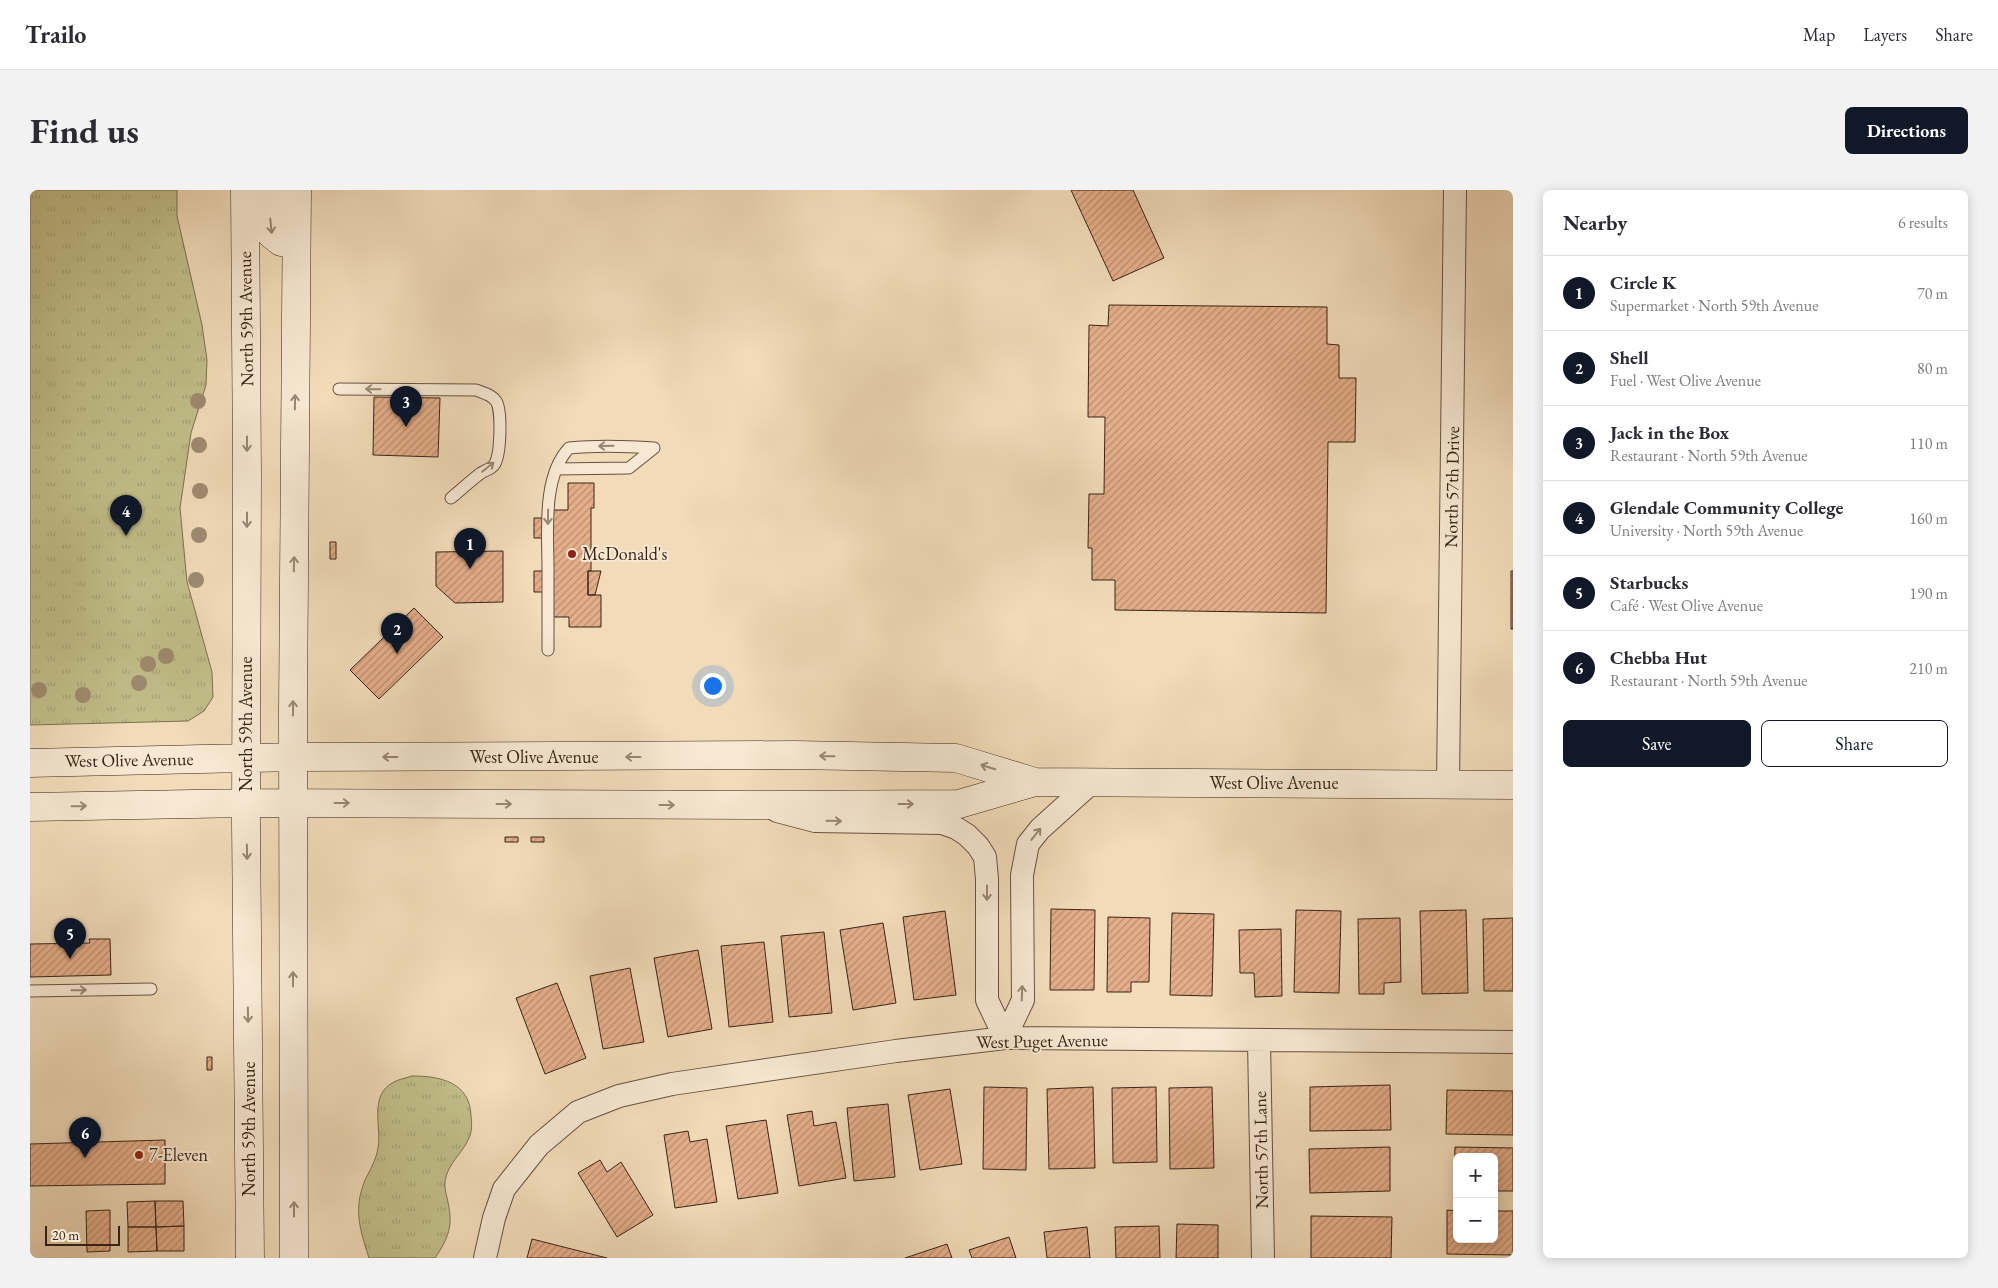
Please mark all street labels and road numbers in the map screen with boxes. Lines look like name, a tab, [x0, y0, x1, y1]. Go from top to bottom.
street label: North 59th Avenue	[233, 251, 258, 387]
street label: North 57th Drive	[1439, 426, 1464, 548]
street label: North 59th Avenue	[234, 656, 257, 792]
street label: West Olive Avenue	[470, 745, 598, 768]
street label: West Olive Avenue	[64, 747, 194, 772]
street label: West Olive Avenue	[1210, 771, 1338, 794]
street label: West Puget Avenue	[976, 1028, 1108, 1053]
street label: North 59th Avenue	[237, 1061, 260, 1197]
street label: North 57th Lane	[1248, 1091, 1273, 1209]

